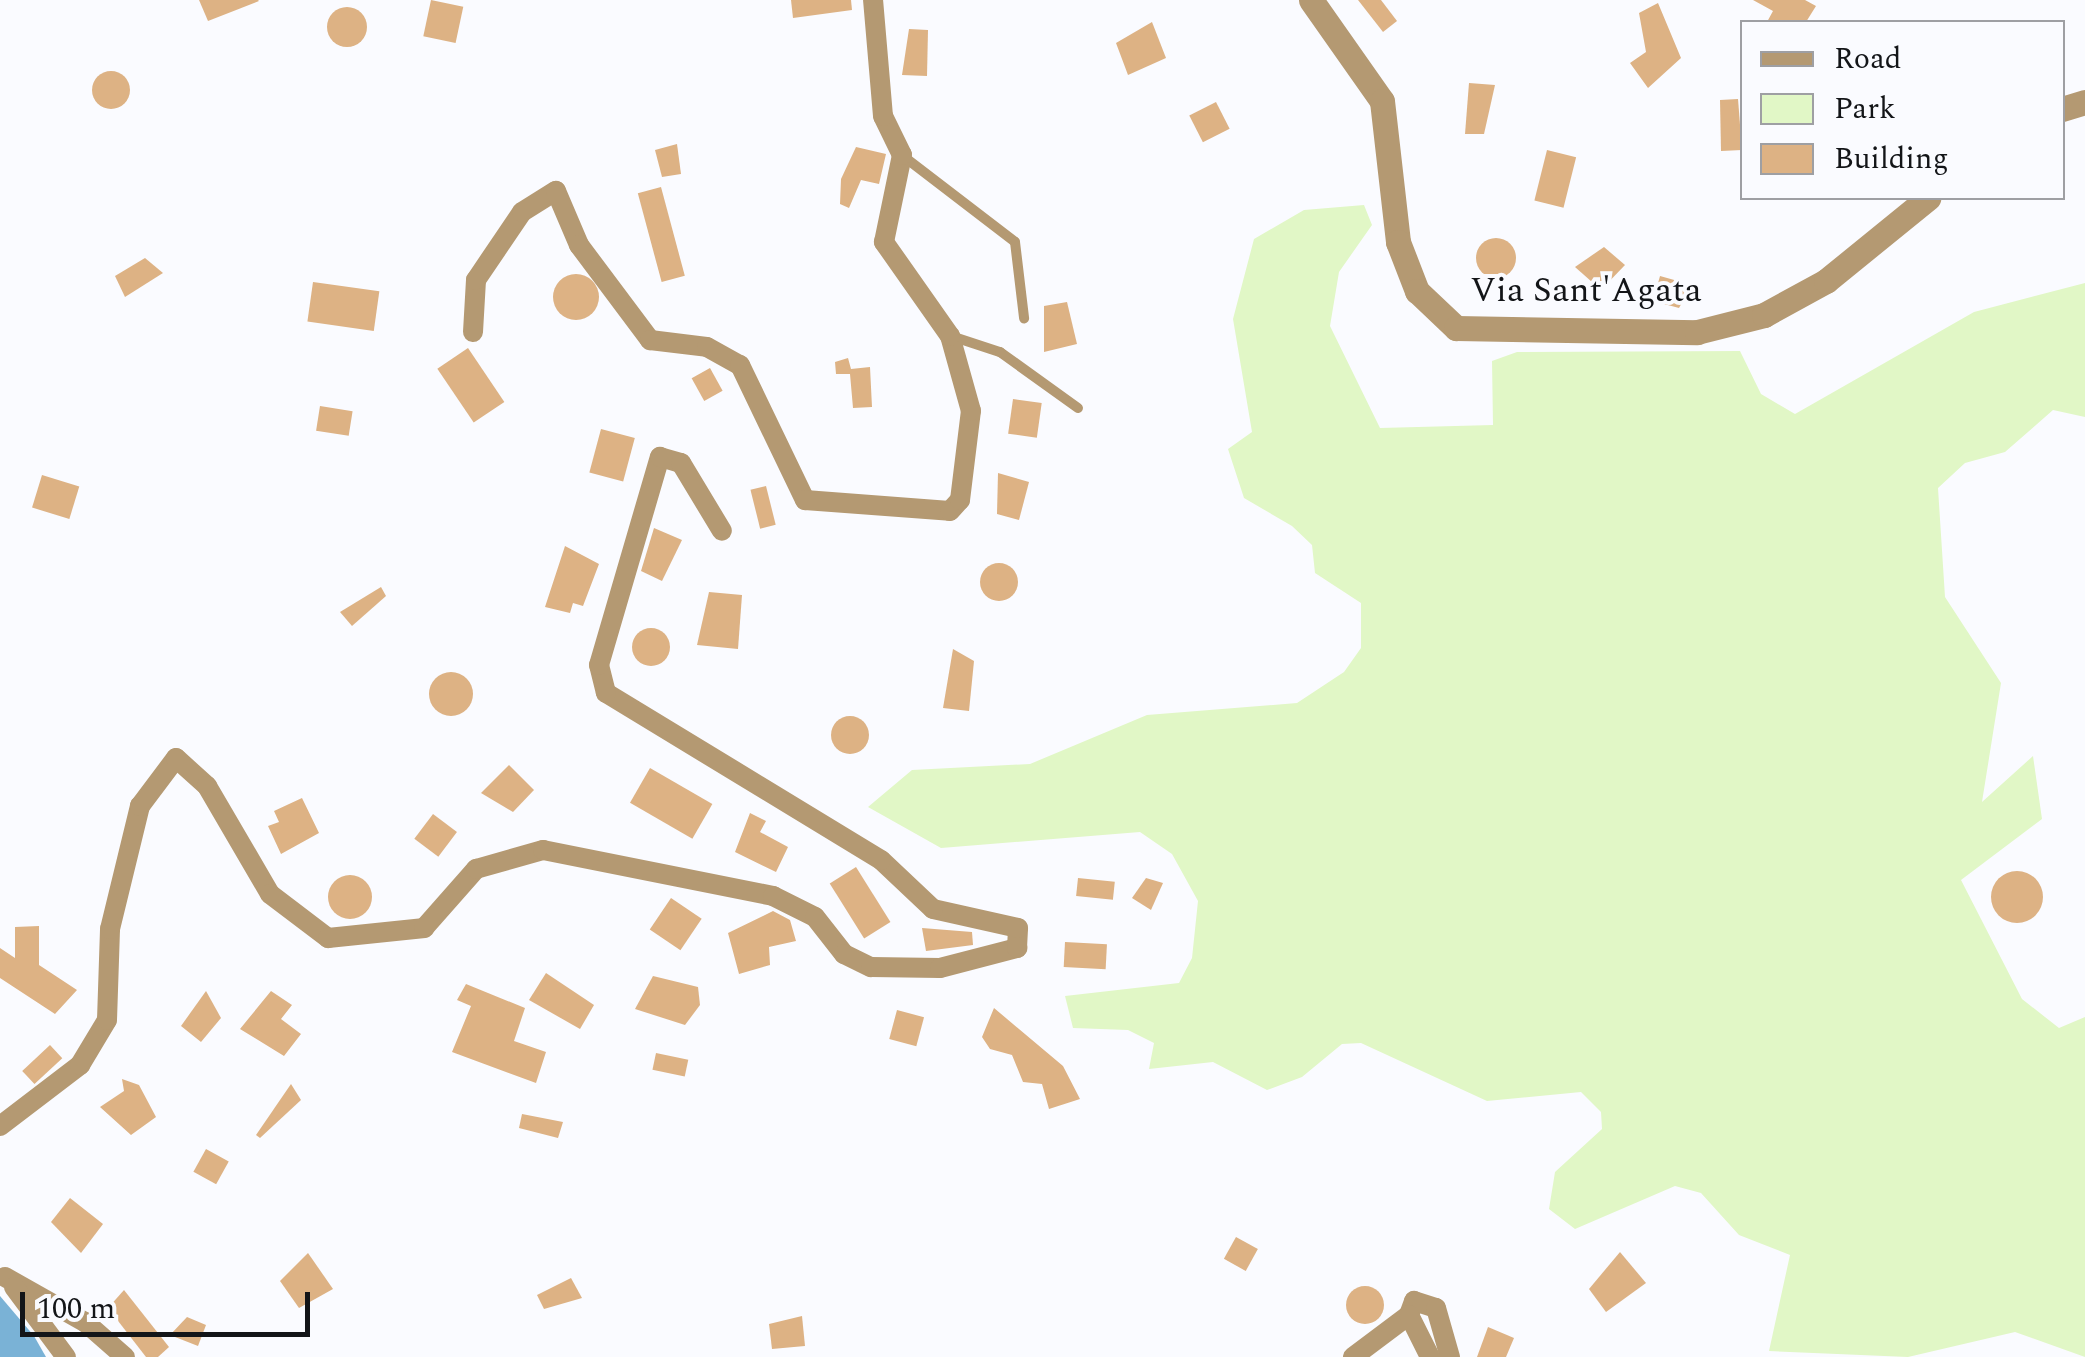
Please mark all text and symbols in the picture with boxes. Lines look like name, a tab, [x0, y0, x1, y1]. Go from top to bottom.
legend	[1740, 20, 2065, 200]
text: Road	[1834, 36, 1902, 82]
text: Park	[1834, 86, 1896, 132]
text: Building	[1834, 136, 1949, 182]
street label: Via Sant'Agata	[1470, 270, 1702, 312]
scale bar	[25, 1272, 315, 1334]
text: 100 m	[37, 1286, 115, 1332]

